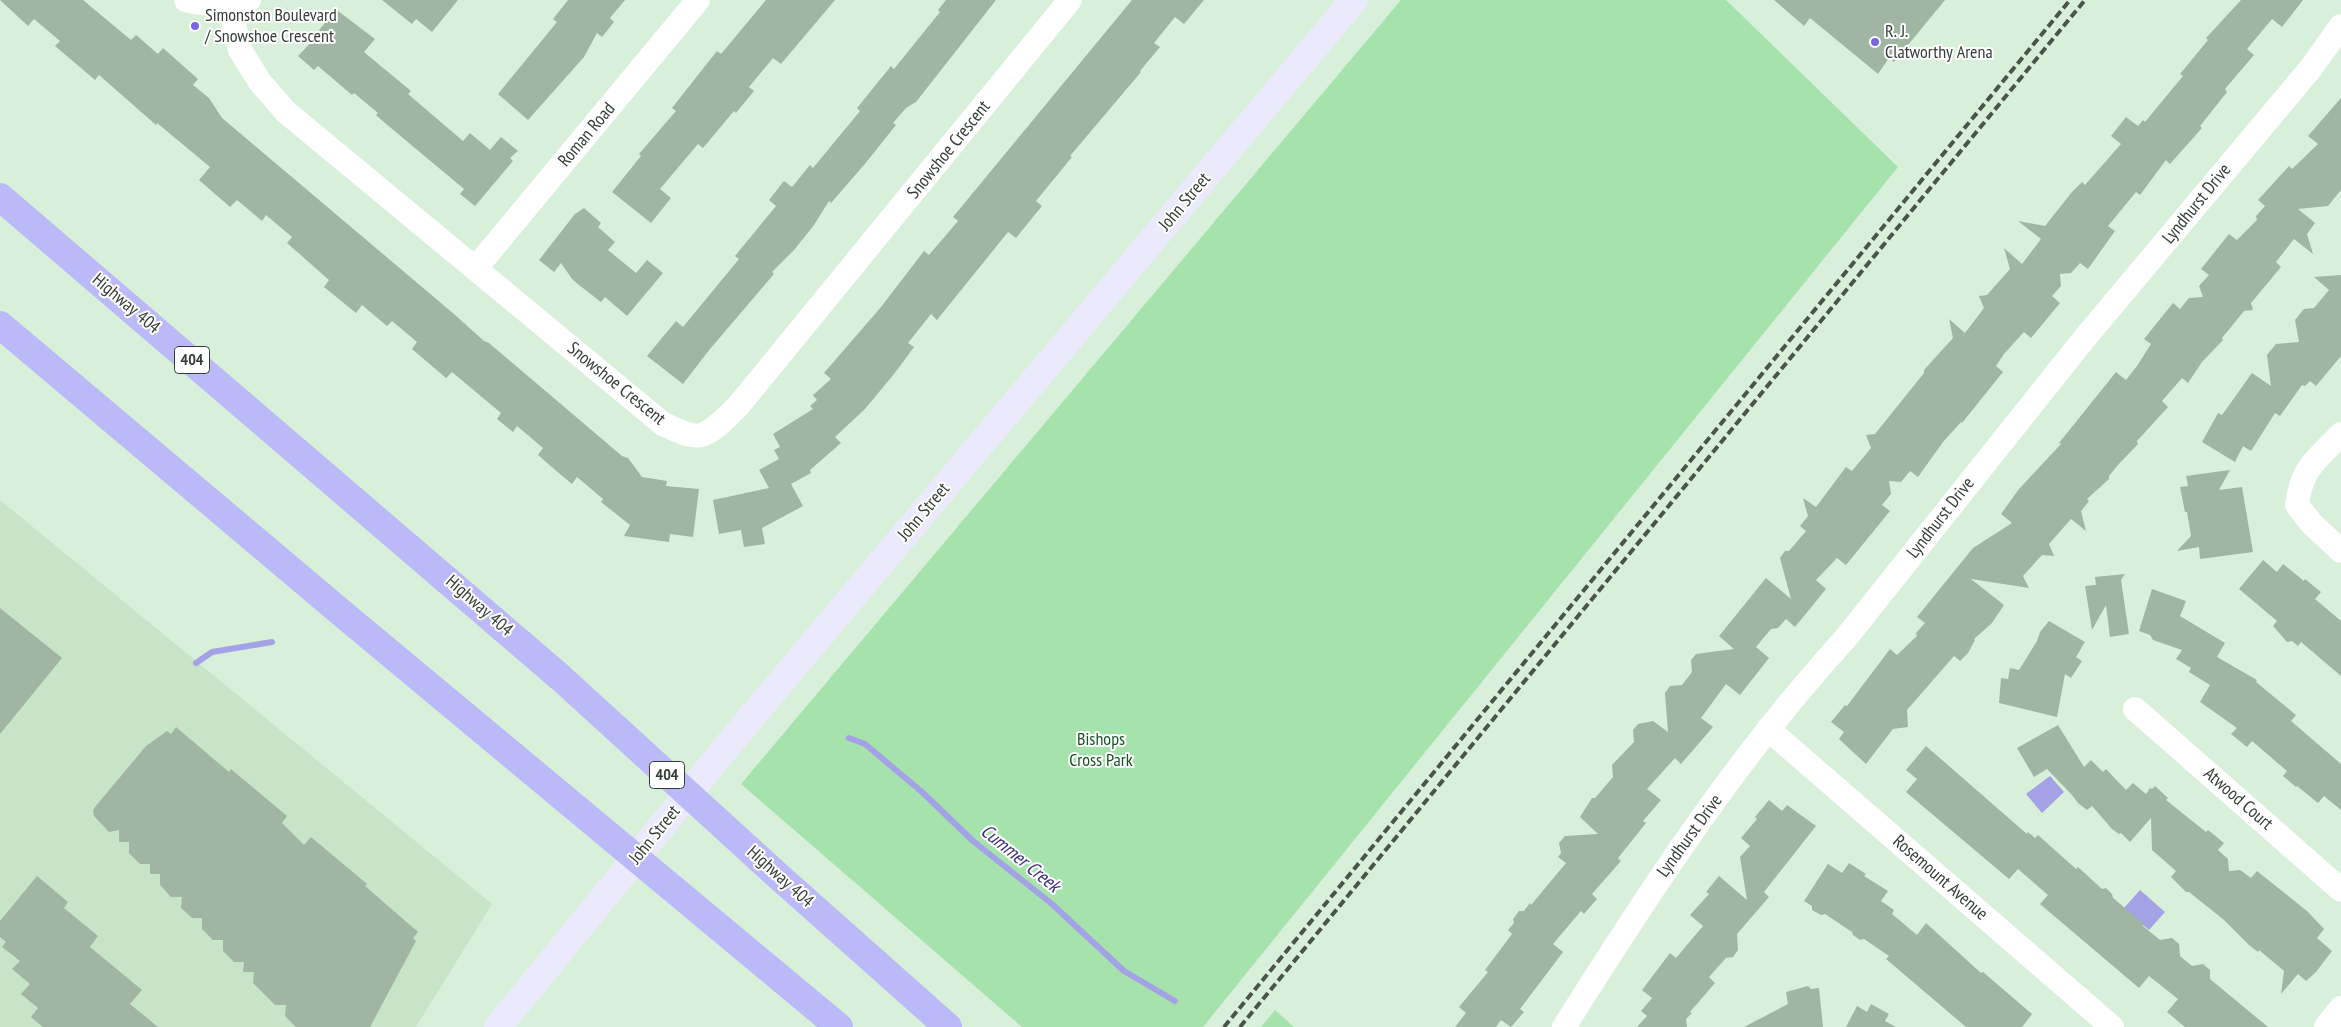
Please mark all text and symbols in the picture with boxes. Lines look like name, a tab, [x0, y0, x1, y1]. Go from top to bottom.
place label: Simonston Boulevard / Snowshoe Crescent	[205, 5, 337, 48]
marker: Simonston Boulevard / Snowshoe Crescent	[189, 20, 201, 32]
place label: R. J. Clatworthy Arena	[1885, 21, 1993, 64]
marker: R. J. Clatworthy Arena	[1869, 36, 1881, 48]
street label: Snowshoe Crescent	[903, 97, 995, 203]
street label: Roman Road	[554, 99, 620, 171]
street label: Lyndhurst Drive	[2158, 160, 2236, 248]
street label: John Street	[1155, 169, 1215, 235]
street label: Highway 404	[88, 269, 164, 339]
street label: Snowshoe Crescent	[563, 338, 669, 430]
road number: 404	[174, 346, 210, 374]
street label: Lyndhurst Drive	[1903, 473, 1979, 563]
street label: John Street	[894, 479, 954, 545]
street label: Highway 404	[441, 571, 517, 641]
park label: Bishops Cross Park	[1069, 729, 1133, 772]
road number: 404	[650, 762, 684, 788]
street label: Atwood Court	[2199, 763, 2277, 835]
street label: Lyndhurst Drive	[1653, 791, 1727, 881]
street label: John Street	[625, 801, 685, 869]
water label: Cummer Creek	[976, 820, 1064, 898]
street label: Rosemount Avenue	[1888, 831, 1992, 925]
street label: Highway 404	[742, 842, 818, 912]

